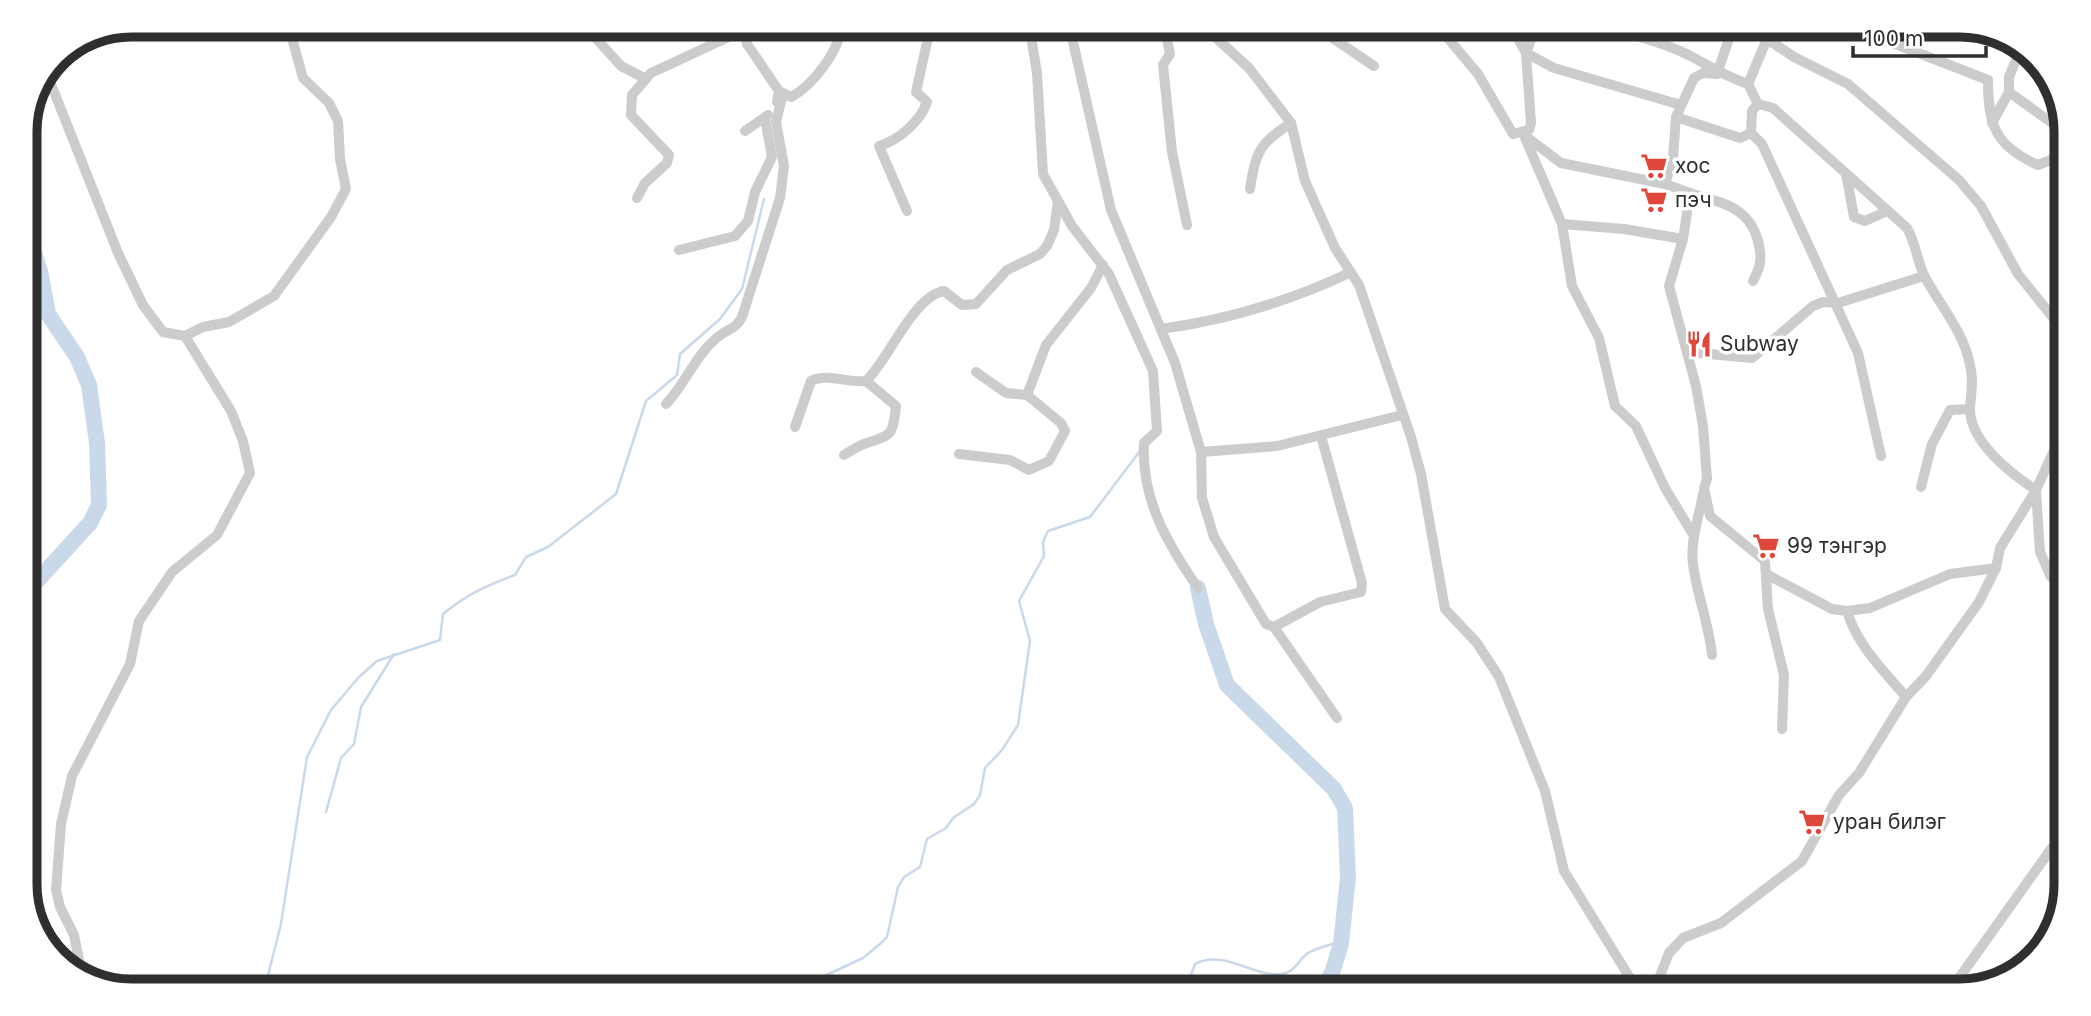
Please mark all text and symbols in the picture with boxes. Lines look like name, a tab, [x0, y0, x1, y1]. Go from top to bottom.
scale bar	[1853, 14, 1986, 58]
text: 100 m	[1864, 26, 1923, 51]
supermarket icon: хос	[1639, 151, 1669, 181]
place label: хос	[1675, 153, 1711, 178]
supermarket icon: пэч	[1639, 185, 1669, 215]
place label: пэч	[1675, 187, 1712, 212]
restaurant icon: Subway	[1684, 329, 1714, 359]
place label: Subway	[1720, 331, 1799, 356]
supermarket icon: 99 тэнгэр	[1751, 531, 1781, 561]
place label: 99 тэнгэр	[1787, 533, 1887, 558]
supermarket icon: уран билэг	[1797, 807, 1827, 837]
place label: уран билэг	[1833, 809, 1946, 834]

